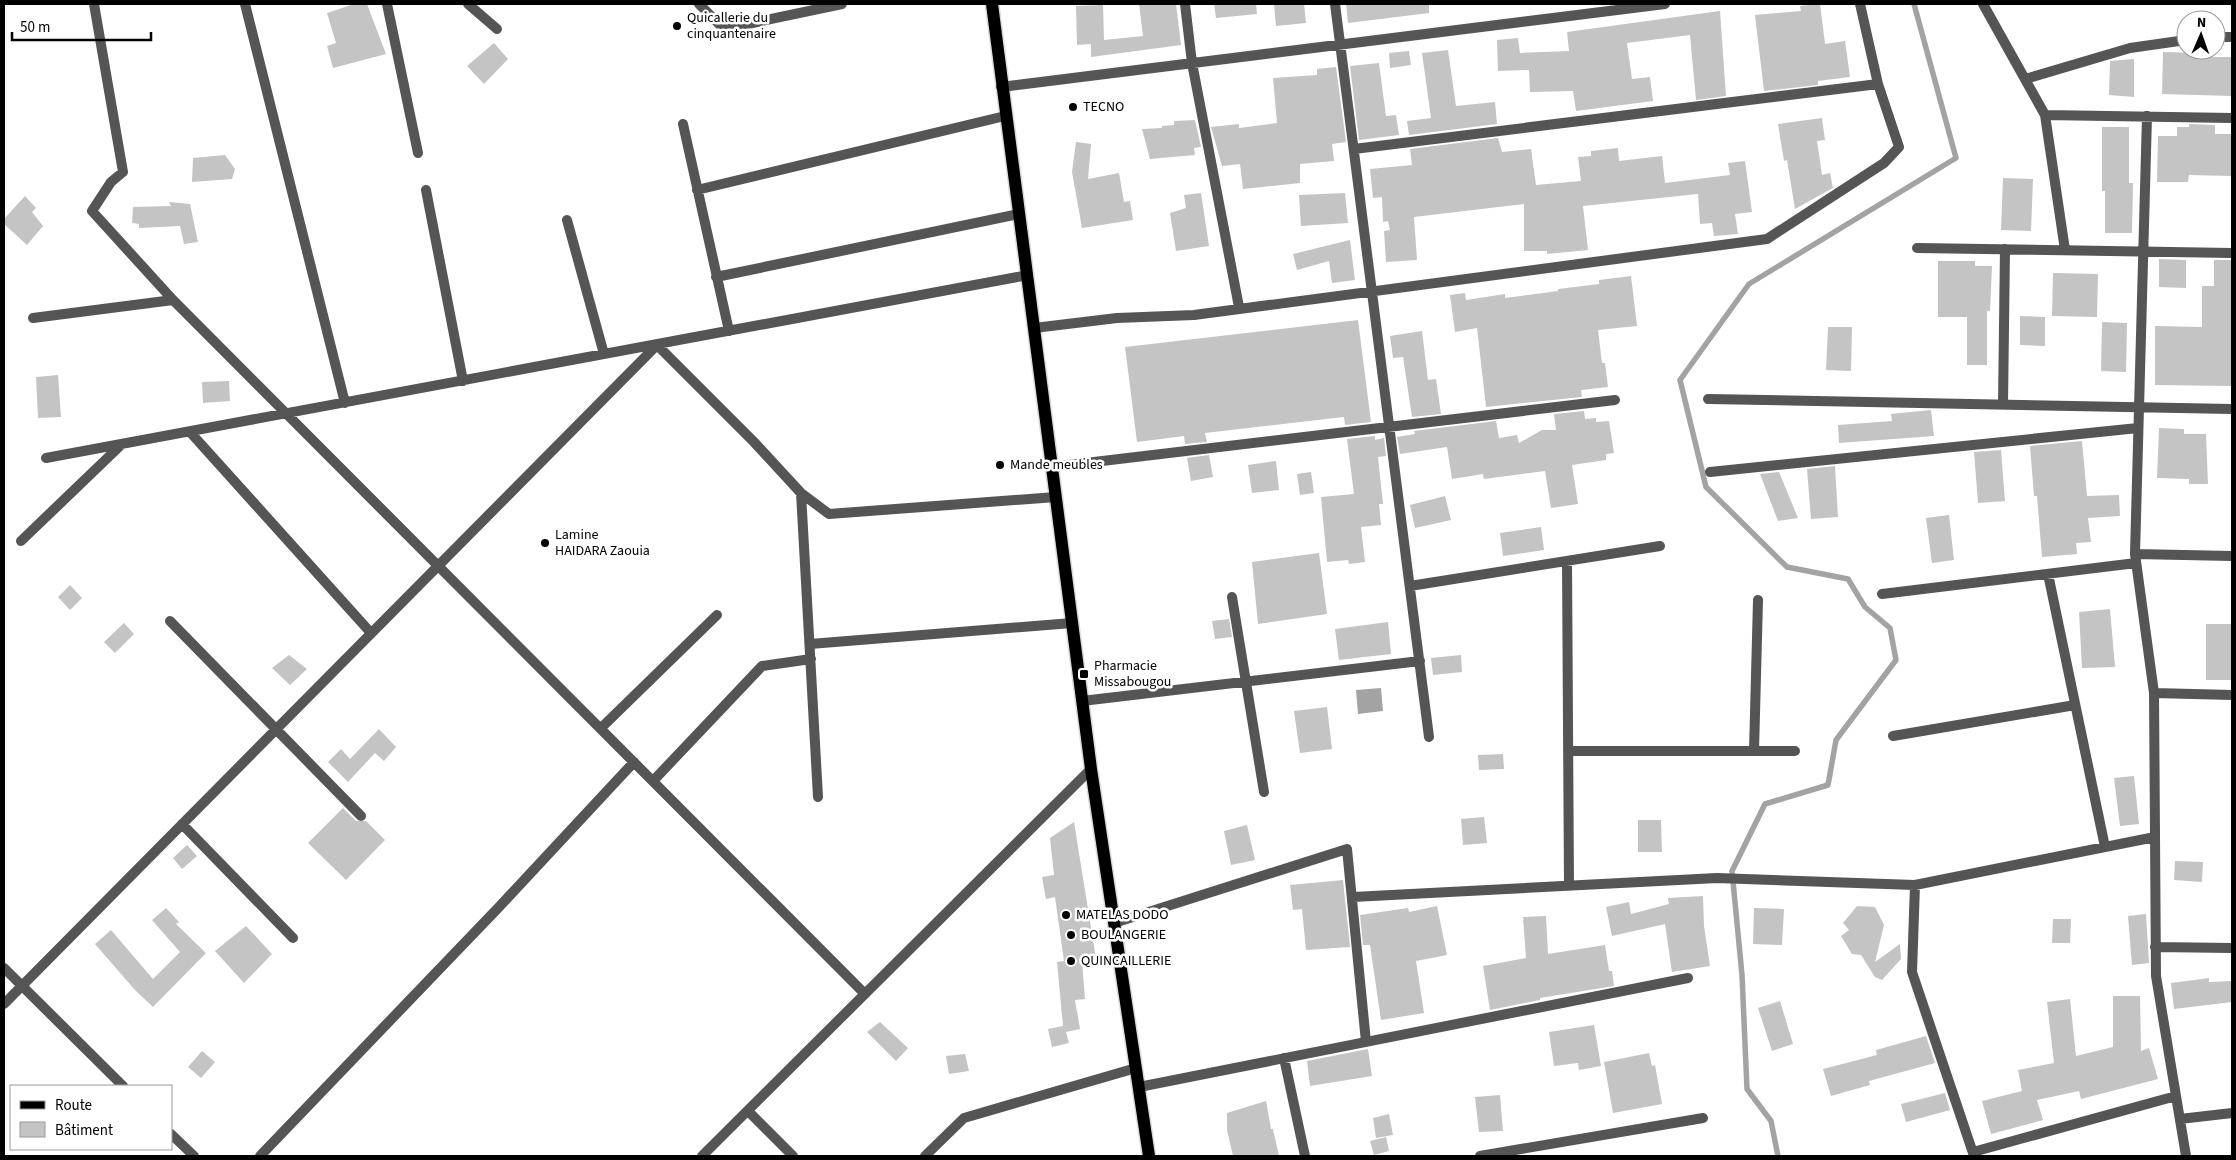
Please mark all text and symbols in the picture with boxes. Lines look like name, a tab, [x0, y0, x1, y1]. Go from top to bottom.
place label: Quicallerie du cinquantenaire	[687, 8, 776, 44]
scale bar	[12, 10, 151, 42]
north arrow	[2176, 10, 2226, 60]
text: N	[2196, 13, 2206, 33]
text: 50 m	[20, 17, 50, 38]
marker: Quicallerie du cinquantenaire	[671, 20, 683, 32]
place label: TECNO	[1083, 97, 1124, 117]
marker: TECNO	[1067, 101, 1079, 113]
place label: Mande meubles	[1010, 455, 1103, 475]
marker: Mande meubles	[994, 459, 1006, 471]
place label: Lamine HAIDARA Zaouia	[555, 525, 650, 561]
marker: Lamine HAIDARA Zaouia	[539, 537, 551, 549]
place label: Pharmacie Missabougou	[1094, 656, 1171, 692]
marker: Pharmacie Missabougou	[1078, 668, 1090, 680]
place label: MATELAS DODO	[1076, 905, 1168, 925]
marker: MATELAS DODO	[1060, 909, 1072, 921]
place label: BOULANGERIE	[1081, 925, 1166, 945]
marker: BOULANGERIE	[1065, 929, 1077, 941]
place label: QUINCAILLERIE	[1081, 951, 1171, 971]
marker: QUINCAILLERIE	[1065, 955, 1077, 967]
legend	[10, 1085, 172, 1150]
text: Route	[55, 1095, 92, 1116]
text: Bâtiment	[55, 1120, 113, 1141]

